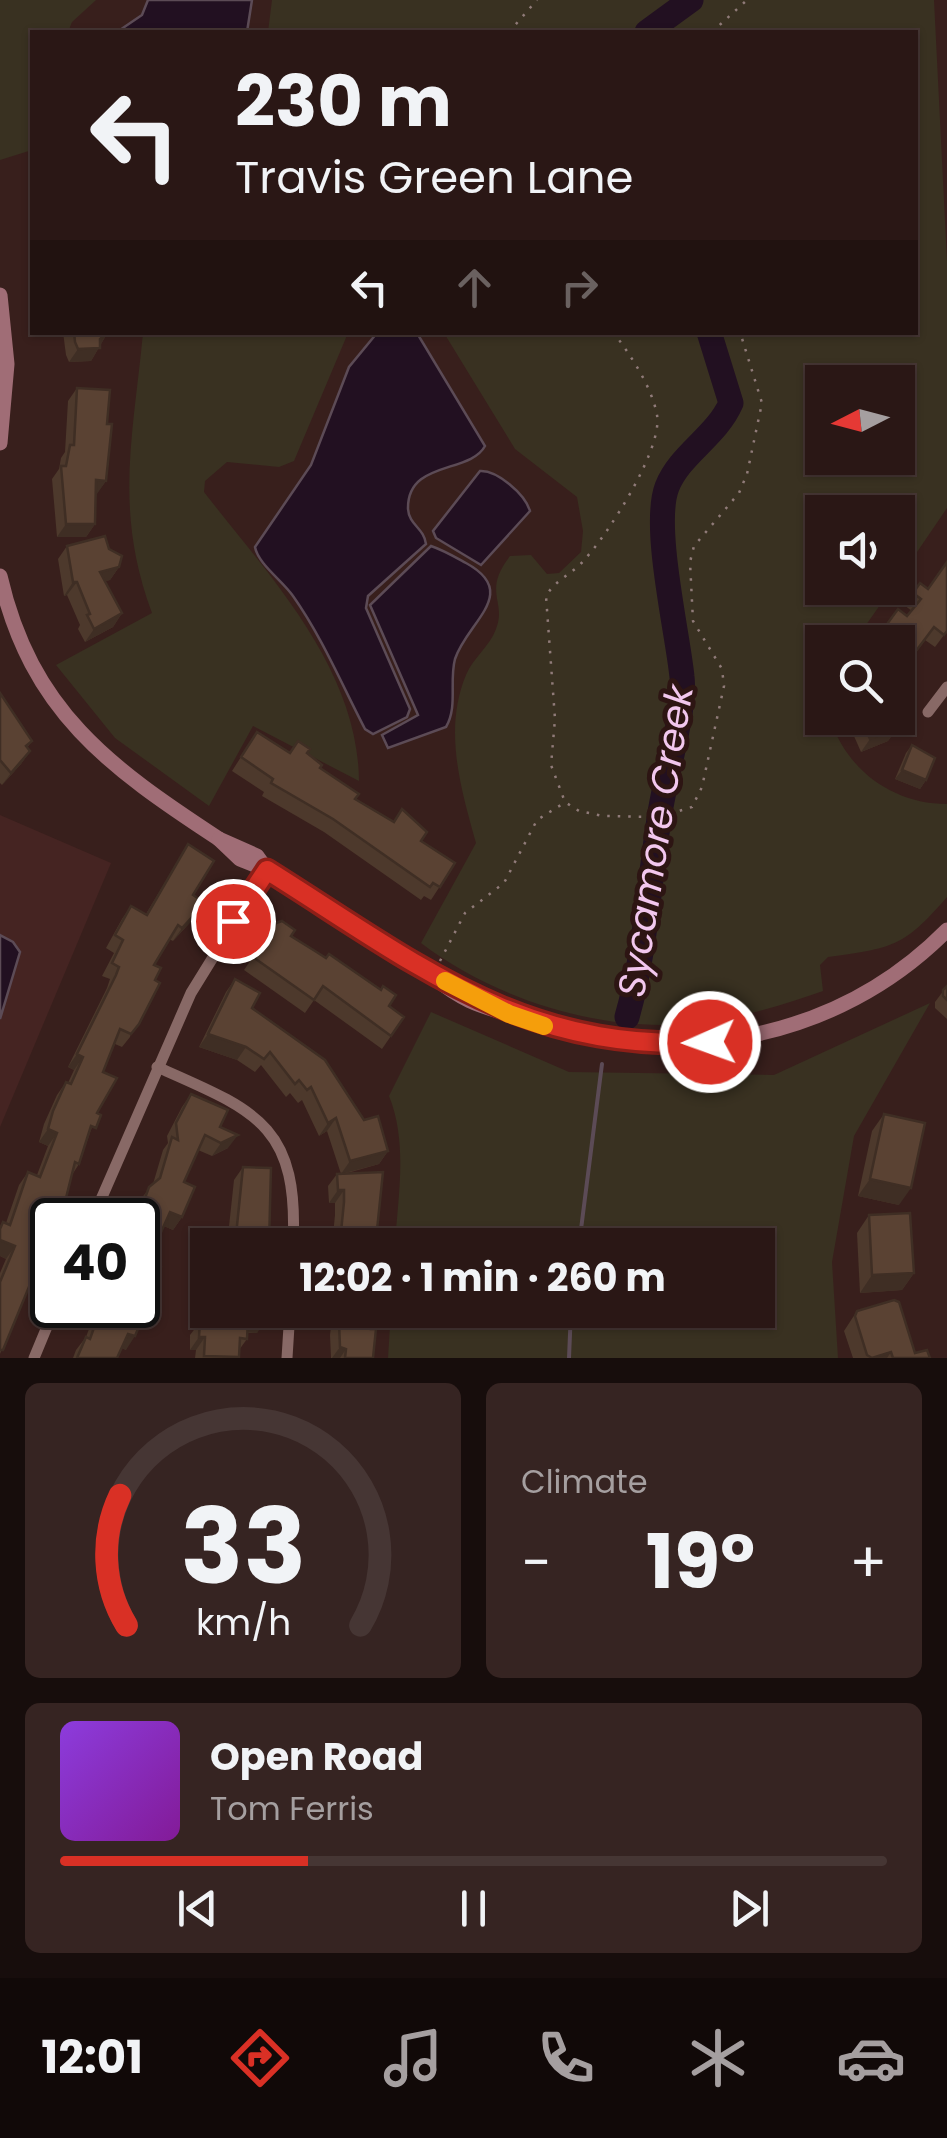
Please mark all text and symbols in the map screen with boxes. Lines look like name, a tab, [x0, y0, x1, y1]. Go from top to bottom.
text: 230 m	[235, 52, 452, 151]
icon: left	[70, 70, 200, 200]
text: Travis Green Lane	[235, 146, 633, 209]
icon: left	[342, 260, 397, 315]
icon: ahead	[447, 260, 502, 315]
icon: right	[552, 260, 607, 315]
north arrow	[805, 365, 915, 475]
map controls	[805, 365, 915, 735]
button: sound	[805, 495, 915, 605]
button: search	[805, 625, 915, 735]
water label: Sycamore Creek	[604, 680, 706, 1001]
pin	[191, 879, 276, 964]
icon: arrive	[206, 894, 261, 949]
position arrow	[658, 990, 762, 1094]
speed limit sign: 40	[30, 1198, 160, 1328]
text: 12:02 · 1 min · 260 m	[299, 1251, 666, 1304]
text: Climate	[521, 1459, 648, 1504]
text: 33	[180, 1474, 306, 1619]
text: 19°	[646, 1509, 755, 1614]
text: −	[521, 1524, 551, 1601]
text: +	[849, 1524, 887, 1601]
text: km/h	[195, 1597, 291, 1648]
text: Open Road	[210, 1730, 423, 1783]
text: Tom Ferris	[210, 1786, 374, 1831]
icon: previous	[170, 1881, 225, 1936]
icon: pause	[446, 1881, 501, 1936]
icon: next	[722, 1881, 777, 1936]
icon: directions	[225, 2023, 295, 2093]
icon: music	[378, 2023, 448, 2093]
icon: phone	[531, 2023, 601, 2093]
icon: climate	[683, 2023, 753, 2093]
icon: car	[836, 2023, 906, 2093]
text: 12:01	[41, 2026, 143, 2089]

